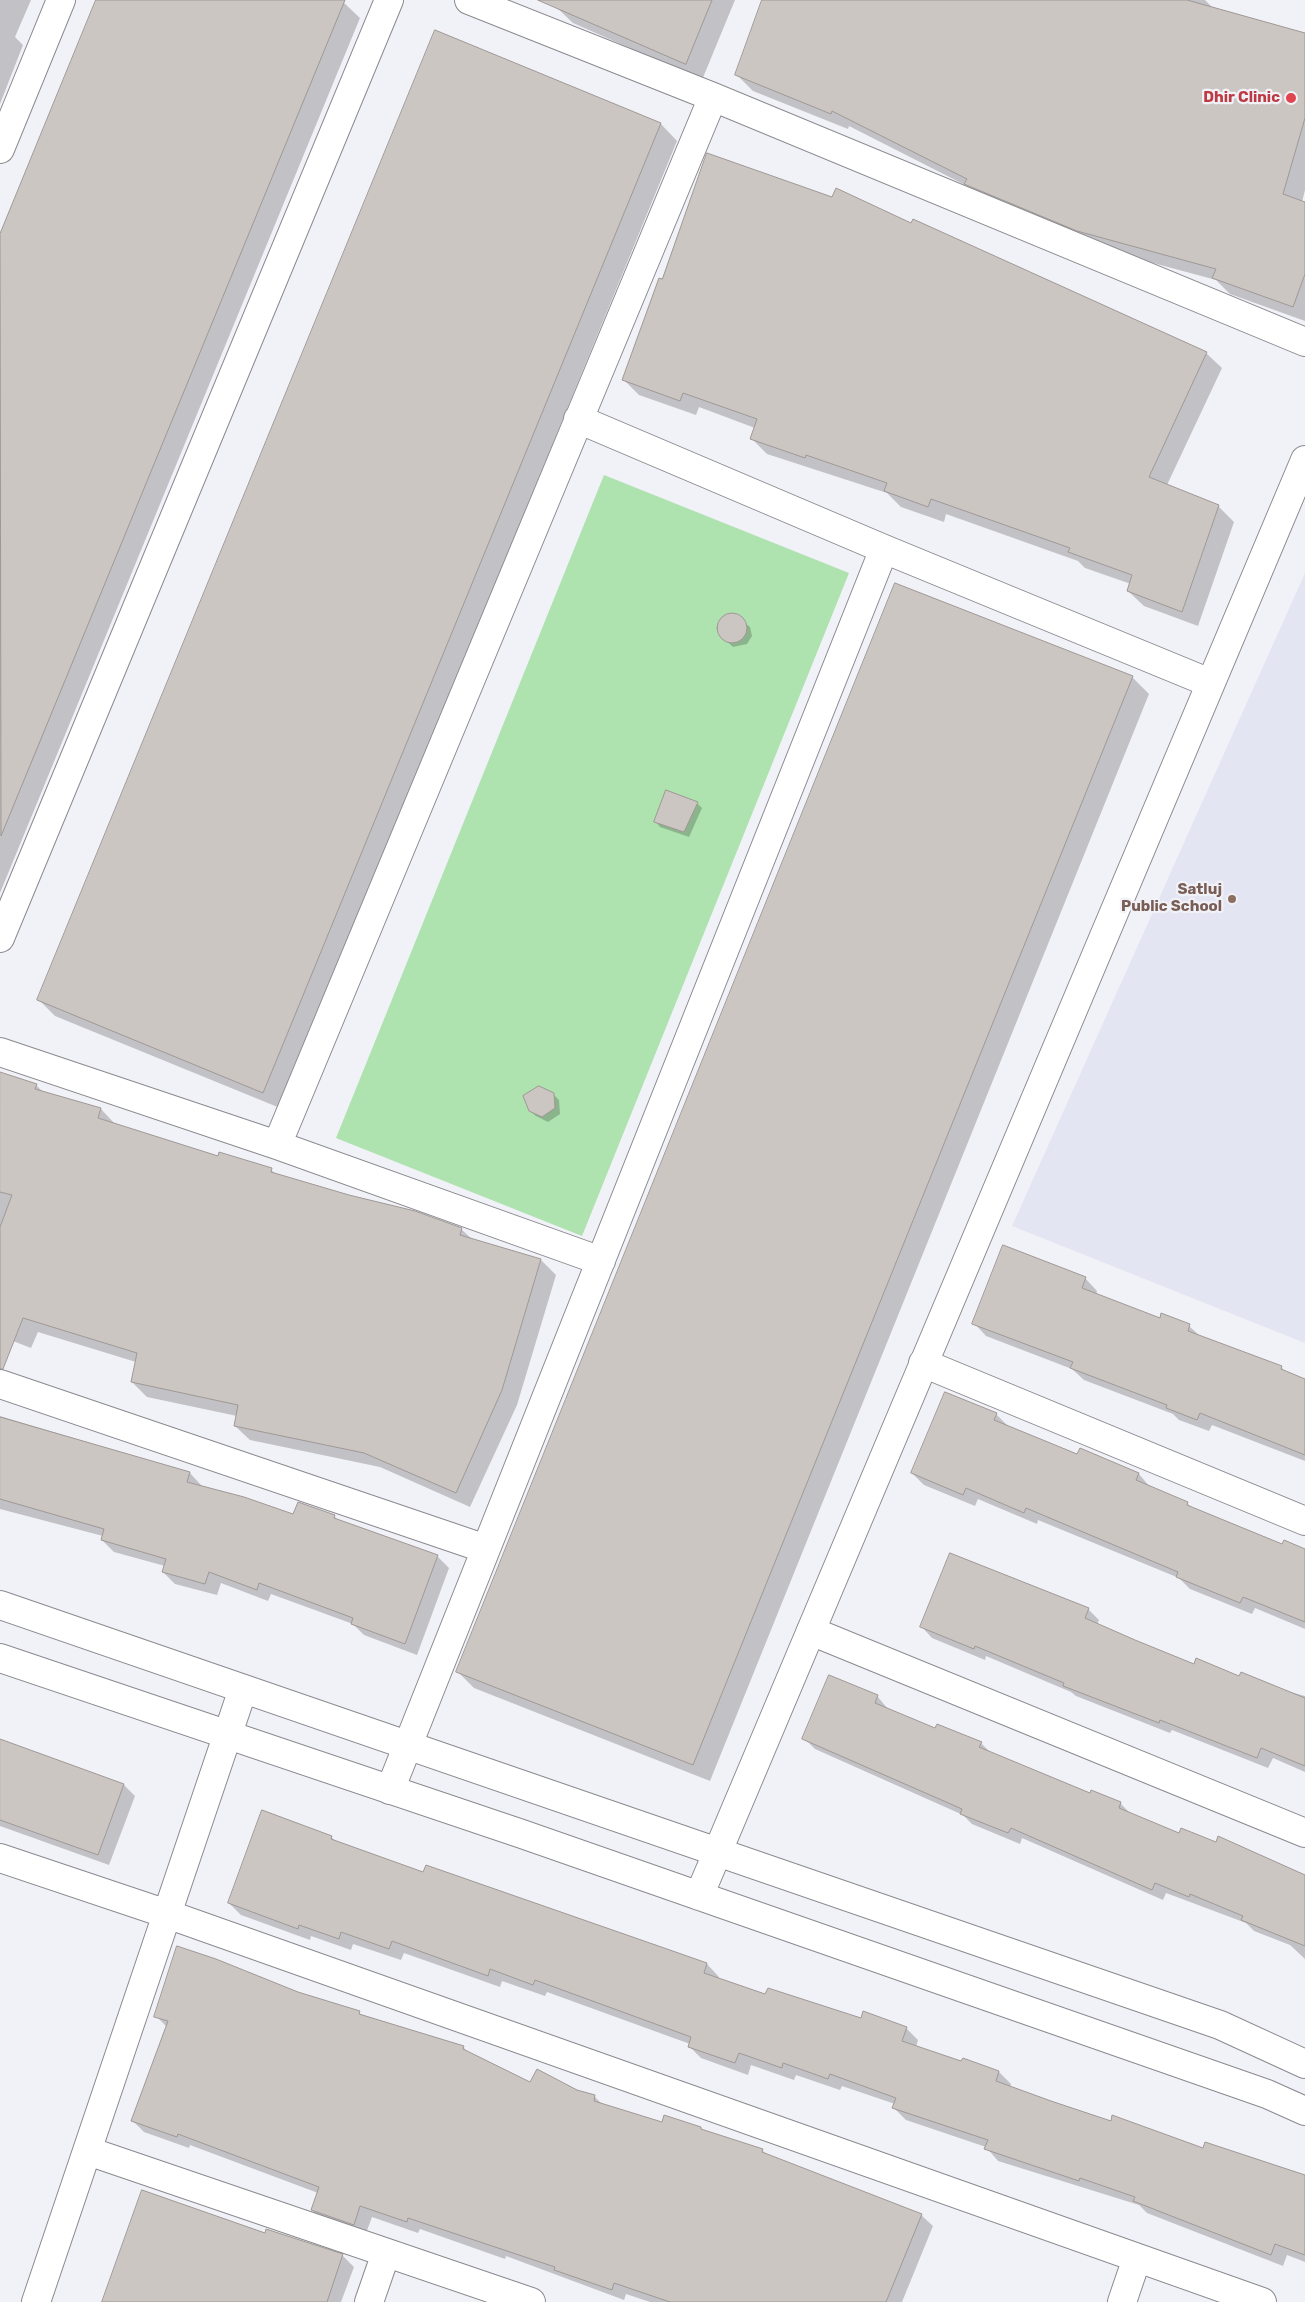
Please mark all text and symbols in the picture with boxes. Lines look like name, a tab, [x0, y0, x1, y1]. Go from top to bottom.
place label: Dhir Clinic	[1203, 89, 1280, 107]
marker: Dhir Clinic	[1284, 91, 1298, 105]
place label: Satluj Public School	[1121, 881, 1222, 916]
marker: Satluj Public School	[1226, 893, 1238, 905]

